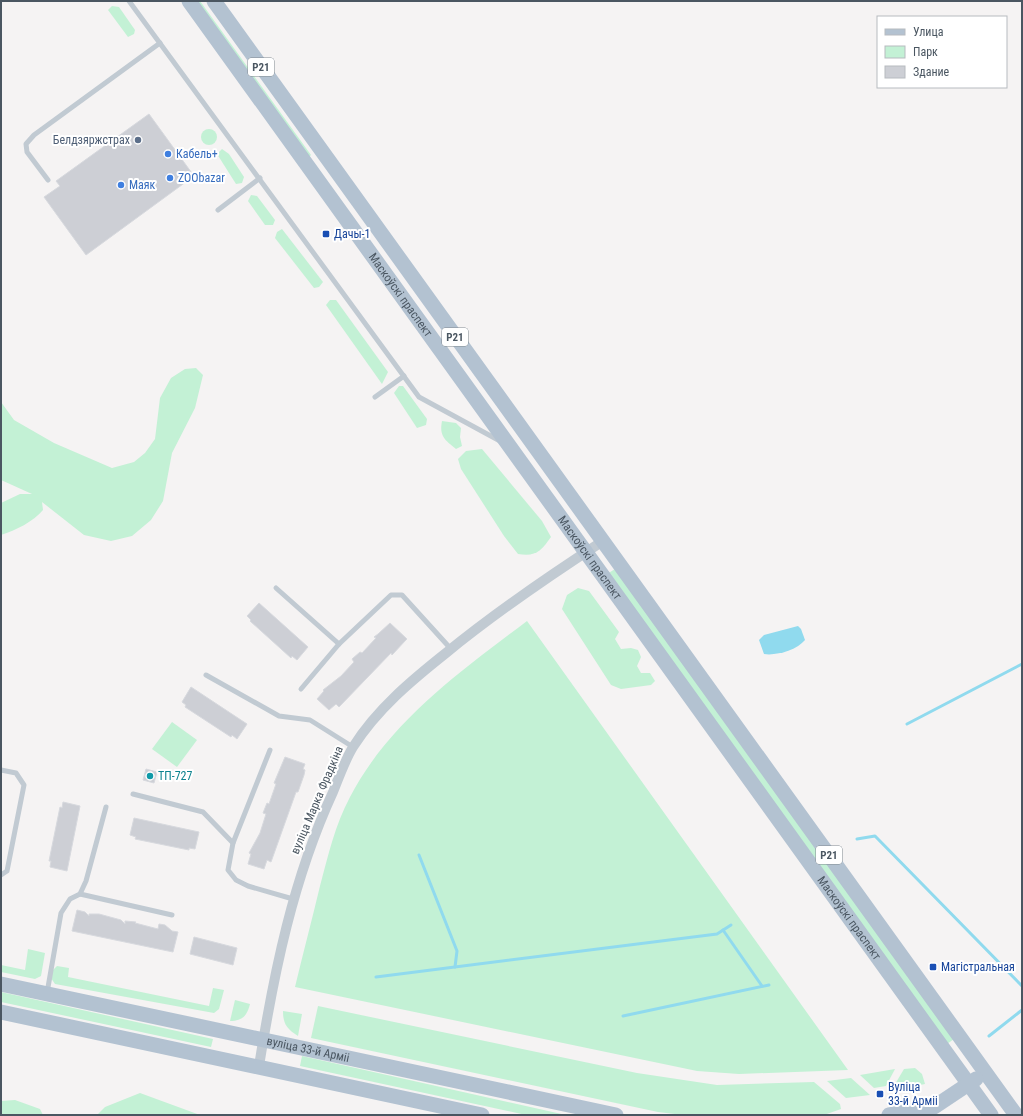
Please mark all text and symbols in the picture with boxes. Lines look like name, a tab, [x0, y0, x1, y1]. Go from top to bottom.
legend	[877, 16, 1007, 88]
text: Улица	[913, 25, 944, 39]
text: Парк	[913, 45, 938, 59]
road number: Р21	[248, 58, 274, 76]
text: Здание	[913, 65, 950, 79]
place label: Белдзяржстрах	[53, 133, 130, 147]
marker: Белдзяржстрах	[133, 135, 143, 145]
place label: Кабель+	[176, 147, 218, 161]
marker: Кабель+	[163, 149, 173, 159]
place label: ZOObazar	[178, 171, 225, 185]
marker: ZOObazar	[165, 173, 175, 183]
place label: Маяк	[129, 178, 156, 192]
marker: Маяк	[116, 180, 126, 190]
place label: Дачы-1	[334, 227, 371, 241]
marker: Дачы-1	[321, 229, 331, 239]
street label: Маскоўскі праспект	[366, 250, 435, 339]
road number: Р21	[442, 328, 468, 346]
street label: Маскоўскі праспект	[555, 513, 625, 602]
street label: вуліца Марка Фрадкіна	[288, 744, 346, 856]
place label: ТП-727	[158, 769, 193, 783]
marker: ТП-727	[145, 771, 155, 781]
road number: Р21	[816, 846, 842, 864]
street label: Маскоўскі праспект	[814, 874, 884, 963]
place label: Магістральная	[941, 960, 1015, 974]
marker: Магістральная	[928, 962, 938, 972]
street label: вуліца 33-й Арміі	[265, 1034, 351, 1065]
place label: Вуліца 33-й Арміі	[888, 1080, 938, 1108]
marker: Вуліца 33-й Арміі	[875, 1089, 885, 1099]

